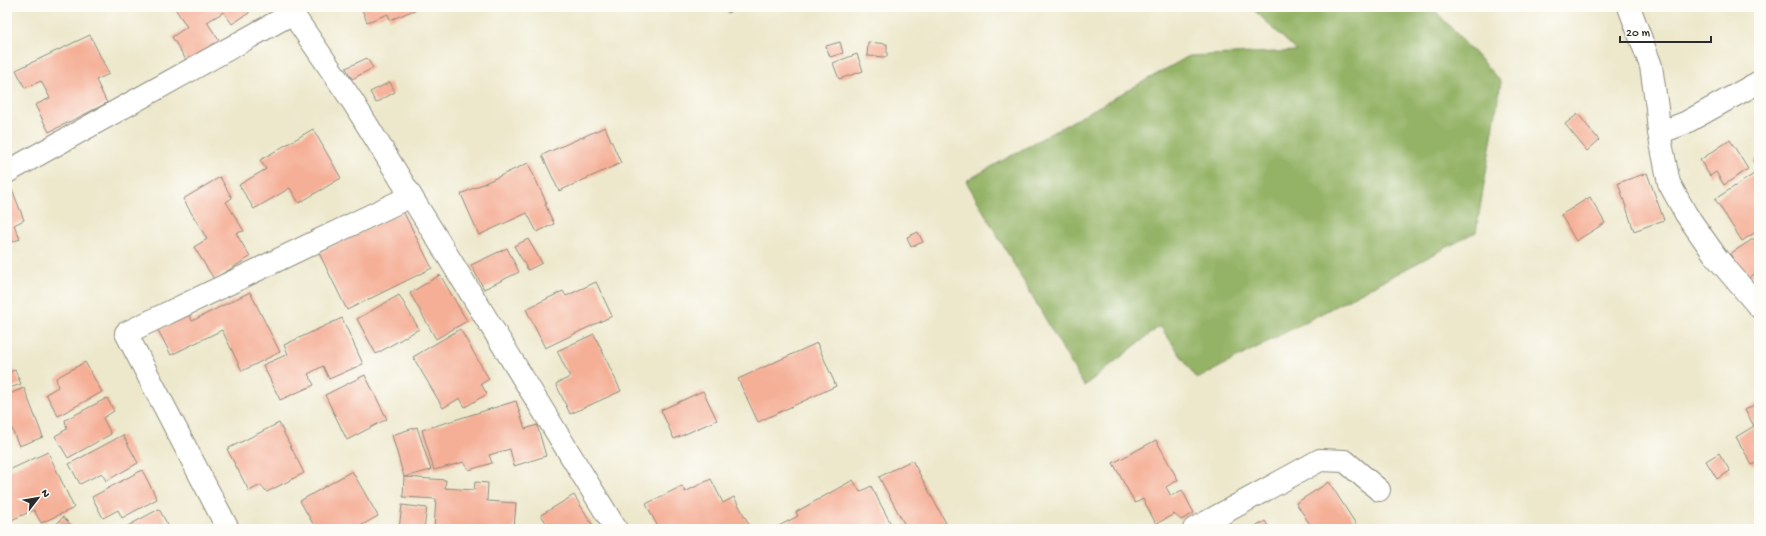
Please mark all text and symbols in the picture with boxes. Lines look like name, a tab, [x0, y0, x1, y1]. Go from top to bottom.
scale bar	[1620, 18, 1711, 44]
text: 20 m	[1626, 27, 1651, 41]
north arrow	[18, 478, 58, 518]
text: N	[38, 488, 52, 500]

